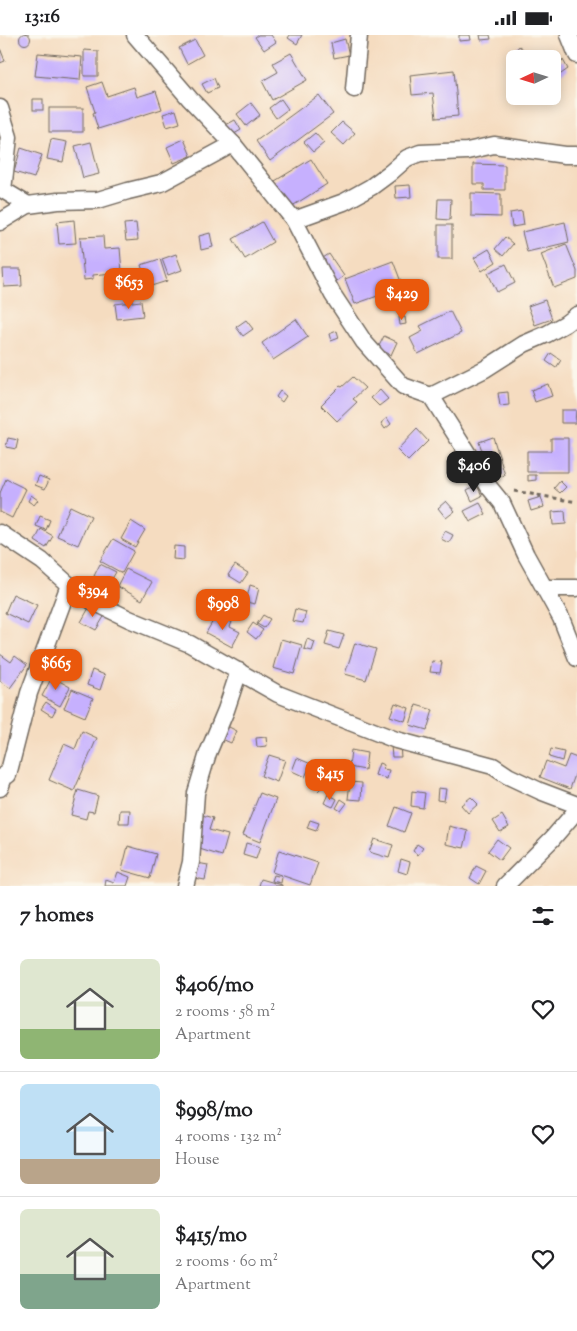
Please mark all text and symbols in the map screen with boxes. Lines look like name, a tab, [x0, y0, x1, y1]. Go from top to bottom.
text: 13:16	[25, 4, 60, 31]
north arrow	[506, 50, 561, 105]
map controls	[506, 50, 561, 105]
pin: $653	[99, 267, 159, 310]
text: $653	[115, 272, 143, 295]
pin: $429	[372, 279, 432, 321]
text: $429	[386, 283, 418, 306]
pin: $406	[444, 451, 504, 493]
text: $406	[458, 455, 490, 478]
pin: $394	[63, 575, 123, 618]
text: $394	[78, 580, 108, 603]
pin: $998	[193, 589, 253, 631]
text: $998	[207, 593, 239, 616]
pin: $665	[26, 649, 86, 691]
text: $665	[41, 653, 71, 676]
pin: $415	[300, 759, 360, 801]
text: $415	[316, 763, 344, 786]
text: 7 homes	[20, 901, 94, 931]
icon: filters	[529, 902, 557, 930]
text: $406/mo	[175, 971, 254, 1001]
icon: home	[60, 979, 120, 1039]
icon: heart	[529, 995, 557, 1023]
text: 2 rooms · 58 m²	[175, 1001, 275, 1024]
text: Apartment	[175, 1024, 251, 1047]
text: $998/mo	[175, 1096, 253, 1126]
icon: home	[60, 1104, 120, 1164]
icon: heart	[529, 1120, 557, 1148]
text: 4 rooms · 132 m²	[175, 1126, 282, 1149]
text: House	[175, 1149, 219, 1172]
text: $415/mo	[175, 1221, 247, 1251]
icon: home	[60, 1229, 120, 1289]
icon: heart	[529, 1245, 557, 1273]
text: 2 rooms · 60 m²	[175, 1251, 278, 1274]
text: Apartment	[175, 1274, 251, 1297]

